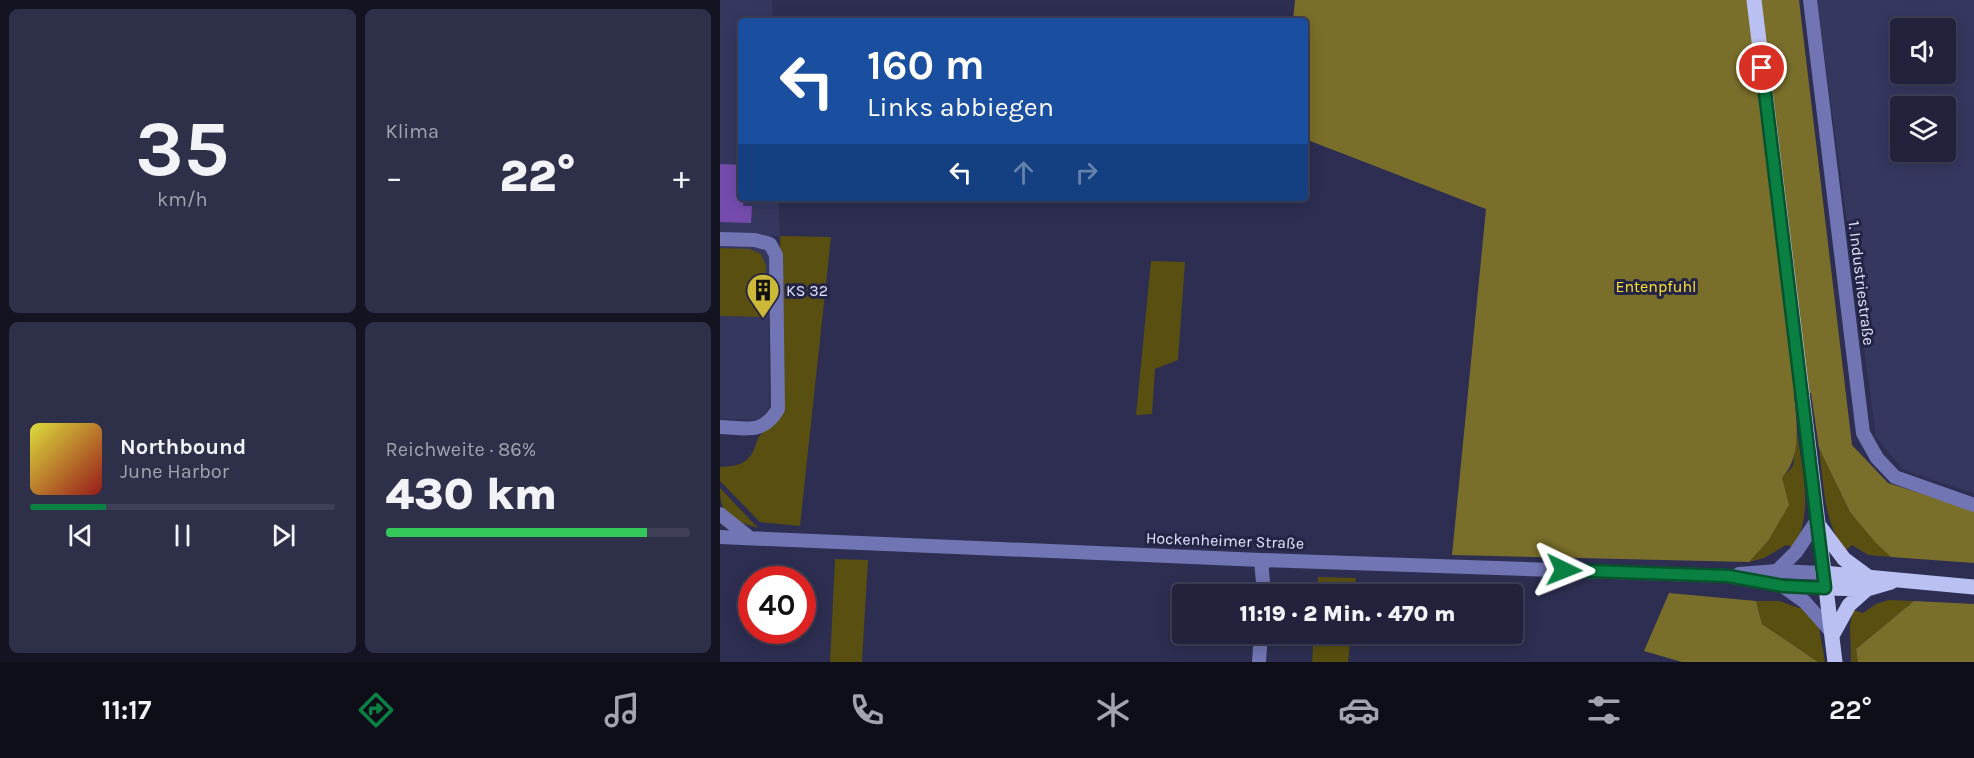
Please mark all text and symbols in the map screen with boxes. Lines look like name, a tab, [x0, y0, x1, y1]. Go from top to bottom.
map controls	[1890, 18, 1956, 162]
button: sound	[1890, 18, 1956, 84]
text: 160 m	[867, 40, 985, 90]
icon: left	[768, 42, 846, 120]
pin	[1736, 42, 1787, 93]
icon: arrive	[1745, 51, 1778, 84]
text: Links abbiegen	[867, 91, 1054, 123]
button: layers	[1890, 96, 1956, 162]
text: 35	[135, 103, 229, 195]
text: Klima	[386, 120, 439, 143]
text: 22°	[499, 150, 576, 202]
icon: left	[944, 156, 977, 189]
icon: ahead	[1007, 156, 1040, 189]
icon: right	[1070, 156, 1103, 189]
text: −	[386, 158, 403, 196]
text: +	[673, 158, 690, 196]
text: km/h	[157, 188, 208, 211]
street label: 1. Industriestraße	[1844, 220, 1879, 347]
building icon: KS 32	[745, 272, 781, 319]
park label: Entenpfuhl	[1615, 277, 1697, 296]
place label: KS 32	[786, 281, 828, 300]
text: Northbound	[120, 434, 246, 460]
text: Reichweite · 86%	[386, 438, 536, 461]
text: June Harbor	[120, 460, 229, 483]
text: 430 km	[386, 468, 557, 520]
icon: previous	[64, 519, 97, 552]
icon: pause	[166, 519, 199, 552]
icon: next	[267, 519, 300, 552]
street label: Hockenheimer Straße	[1146, 528, 1304, 553]
position arrow	[1532, 538, 1596, 602]
speed limit sign: 40	[738, 566, 816, 644]
text: 11:19 · 2 Min. · 470 m	[1240, 601, 1455, 627]
icon: directions	[355, 689, 397, 731]
icon: music	[601, 689, 643, 731]
icon: phone	[846, 689, 888, 731]
icon: climate	[1092, 689, 1134, 731]
icon: car	[1338, 689, 1380, 731]
icon: filters	[1583, 689, 1625, 731]
text: 11:17	[102, 694, 151, 726]
text: 22°	[1829, 694, 1872, 726]

